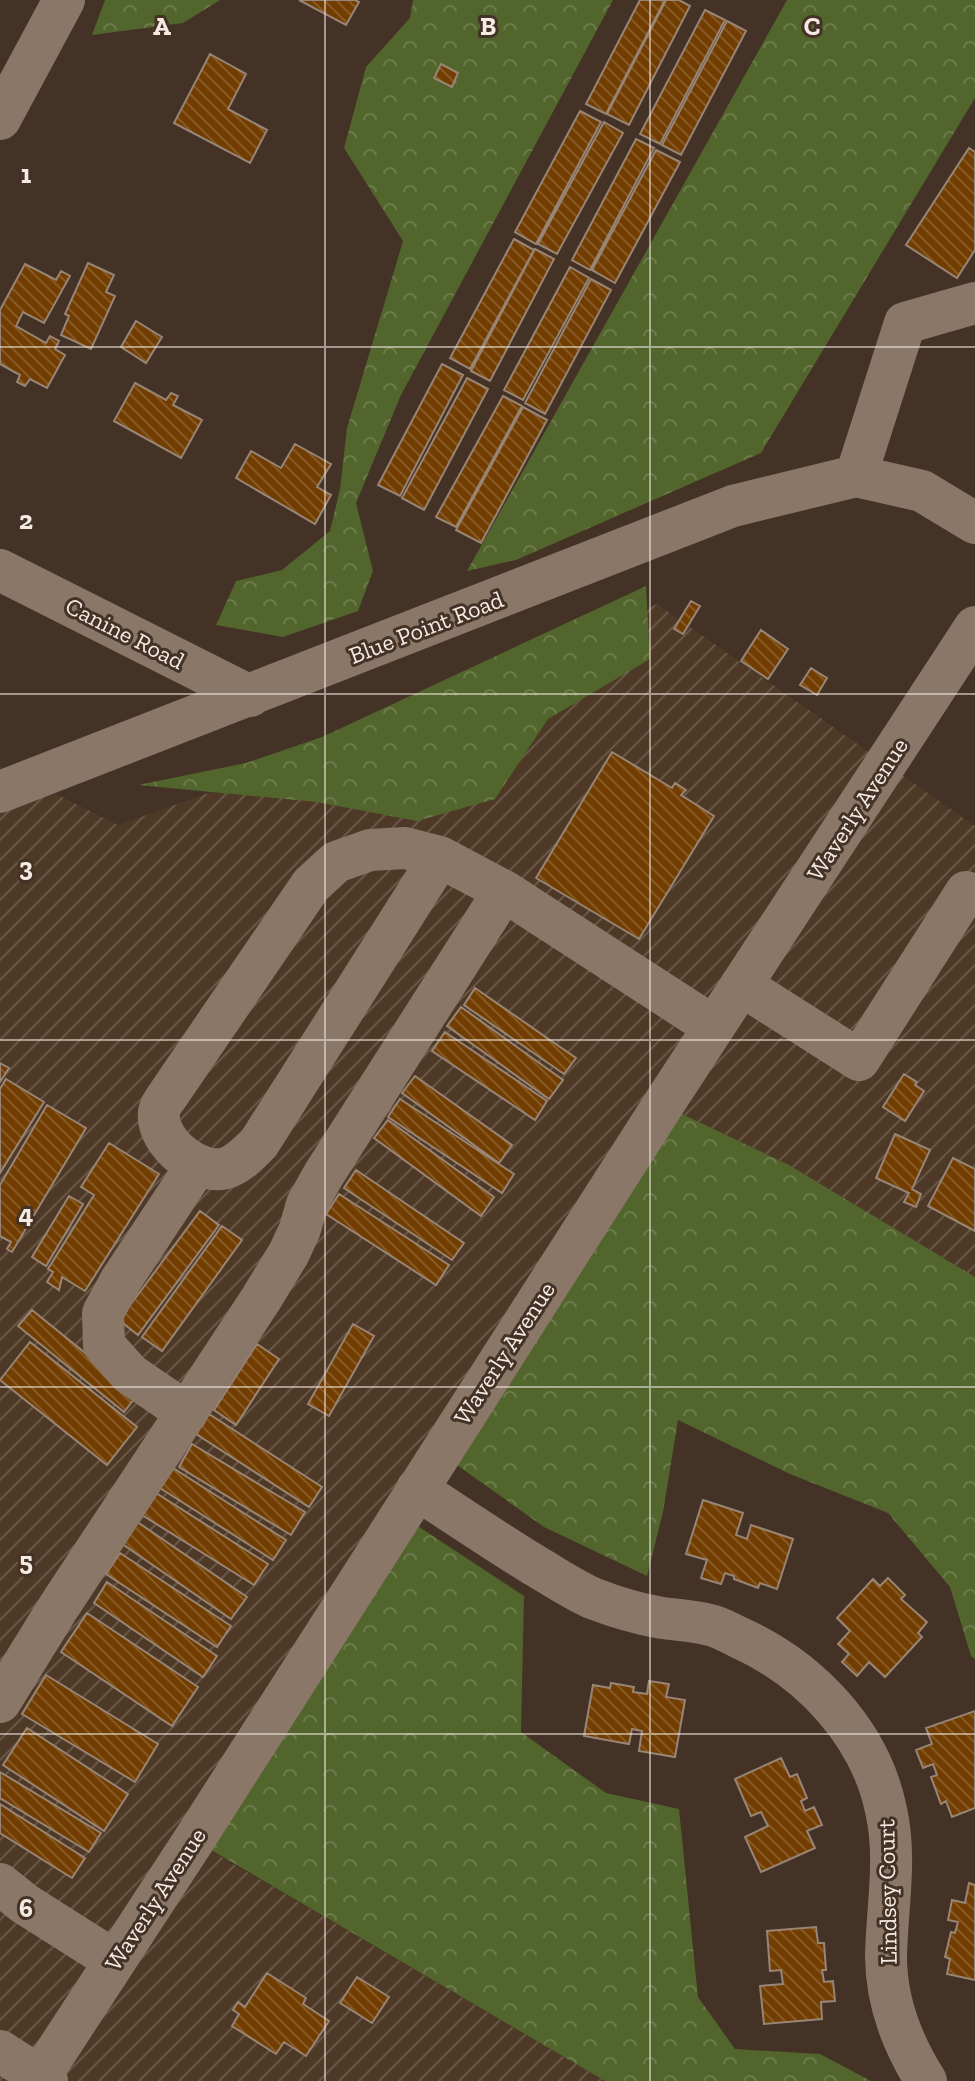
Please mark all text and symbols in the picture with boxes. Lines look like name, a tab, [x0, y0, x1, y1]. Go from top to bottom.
text: A	[153, 10, 171, 42]
text: B	[480, 10, 496, 42]
text: C	[804, 10, 820, 42]
text: 1	[21, 158, 32, 190]
text: 2	[19, 504, 33, 536]
street label: Blue Point Road	[345, 584, 507, 670]
street label: Canine Road	[61, 591, 189, 675]
street label: Waverly Avenue	[800, 732, 914, 886]
text: 3	[19, 851, 33, 883]
text: 4	[19, 1198, 34, 1230]
street label: Waverly Avenue	[447, 1276, 561, 1430]
text: 5	[19, 1545, 33, 1577]
street label: Lindsey Court	[871, 1819, 903, 1965]
street label: Waverly Avenue	[98, 1822, 212, 1976]
text: 6	[19, 1892, 33, 1924]

